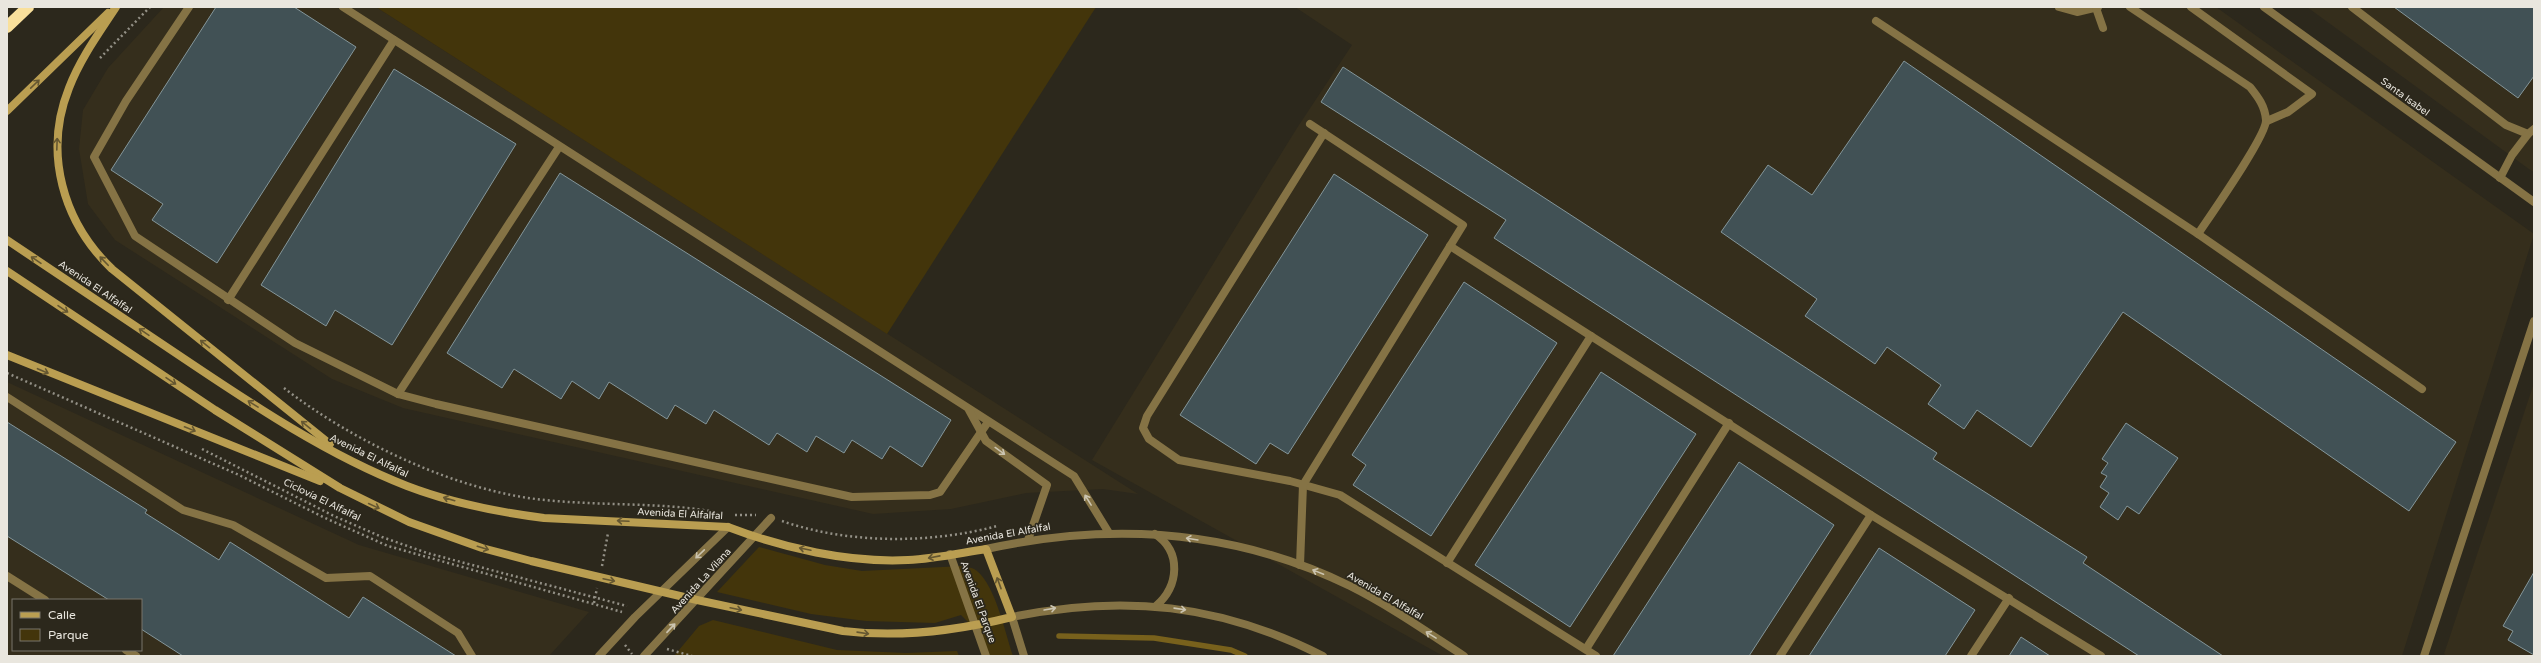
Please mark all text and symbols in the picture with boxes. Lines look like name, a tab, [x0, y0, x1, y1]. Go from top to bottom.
street label: Santa Isabel	[2378, 75, 2432, 119]
one-way arrow	[30, 79, 40, 89]
one-way arrow	[54, 138, 61, 151]
one-way arrow	[31, 256, 42, 264]
one-way arrow	[99, 256, 109, 266]
street label: Avenida El Alfalfal	[56, 258, 134, 316]
one-way arrow	[57, 305, 69, 313]
one-way arrow	[139, 328, 150, 336]
one-way arrow	[199, 339, 210, 348]
one-way arrow	[36, 367, 48, 375]
one-way arrow	[165, 377, 176, 385]
one-way arrow	[248, 400, 259, 408]
one-way arrow	[301, 420, 312, 429]
one-way arrow	[183, 425, 195, 433]
street label: Avenida El Alfalfal	[328, 432, 410, 480]
one-way arrow	[994, 447, 1005, 455]
street label: Ciclovía El Alfalfal	[282, 476, 362, 524]
one-way arrow	[1084, 494, 1092, 506]
one-way arrow	[443, 495, 456, 503]
one-way arrow	[368, 503, 380, 510]
street label: Avenida El Alfalfal	[637, 506, 723, 522]
one-way arrow	[617, 517, 630, 524]
street label: Avenida El Alfalfal	[965, 521, 1051, 547]
one-way arrow	[1186, 535, 1199, 543]
one-way arrow	[799, 544, 812, 552]
one-way arrow	[476, 545, 489, 552]
street label: Avenida La Vilana	[668, 546, 734, 616]
one-way arrow	[695, 549, 705, 559]
one-way arrow	[928, 554, 941, 562]
street label: Avenida El Parque	[958, 559, 999, 645]
one-way arrow	[1312, 568, 1324, 576]
street label: Avenida El Alfalfal	[1345, 569, 1425, 623]
one-way arrow	[602, 577, 615, 585]
one-way arrow	[995, 578, 1003, 590]
legend	[12, 599, 142, 651]
one-way arrow	[729, 605, 742, 613]
one-way arrow	[1043, 605, 1056, 613]
one-way arrow	[1173, 605, 1186, 613]
text: Calle	[48, 608, 76, 622]
one-way arrow	[666, 623, 676, 633]
text: Parque	[48, 628, 89, 642]
one-way arrow	[857, 629, 870, 637]
one-way arrow	[1425, 631, 1437, 639]

